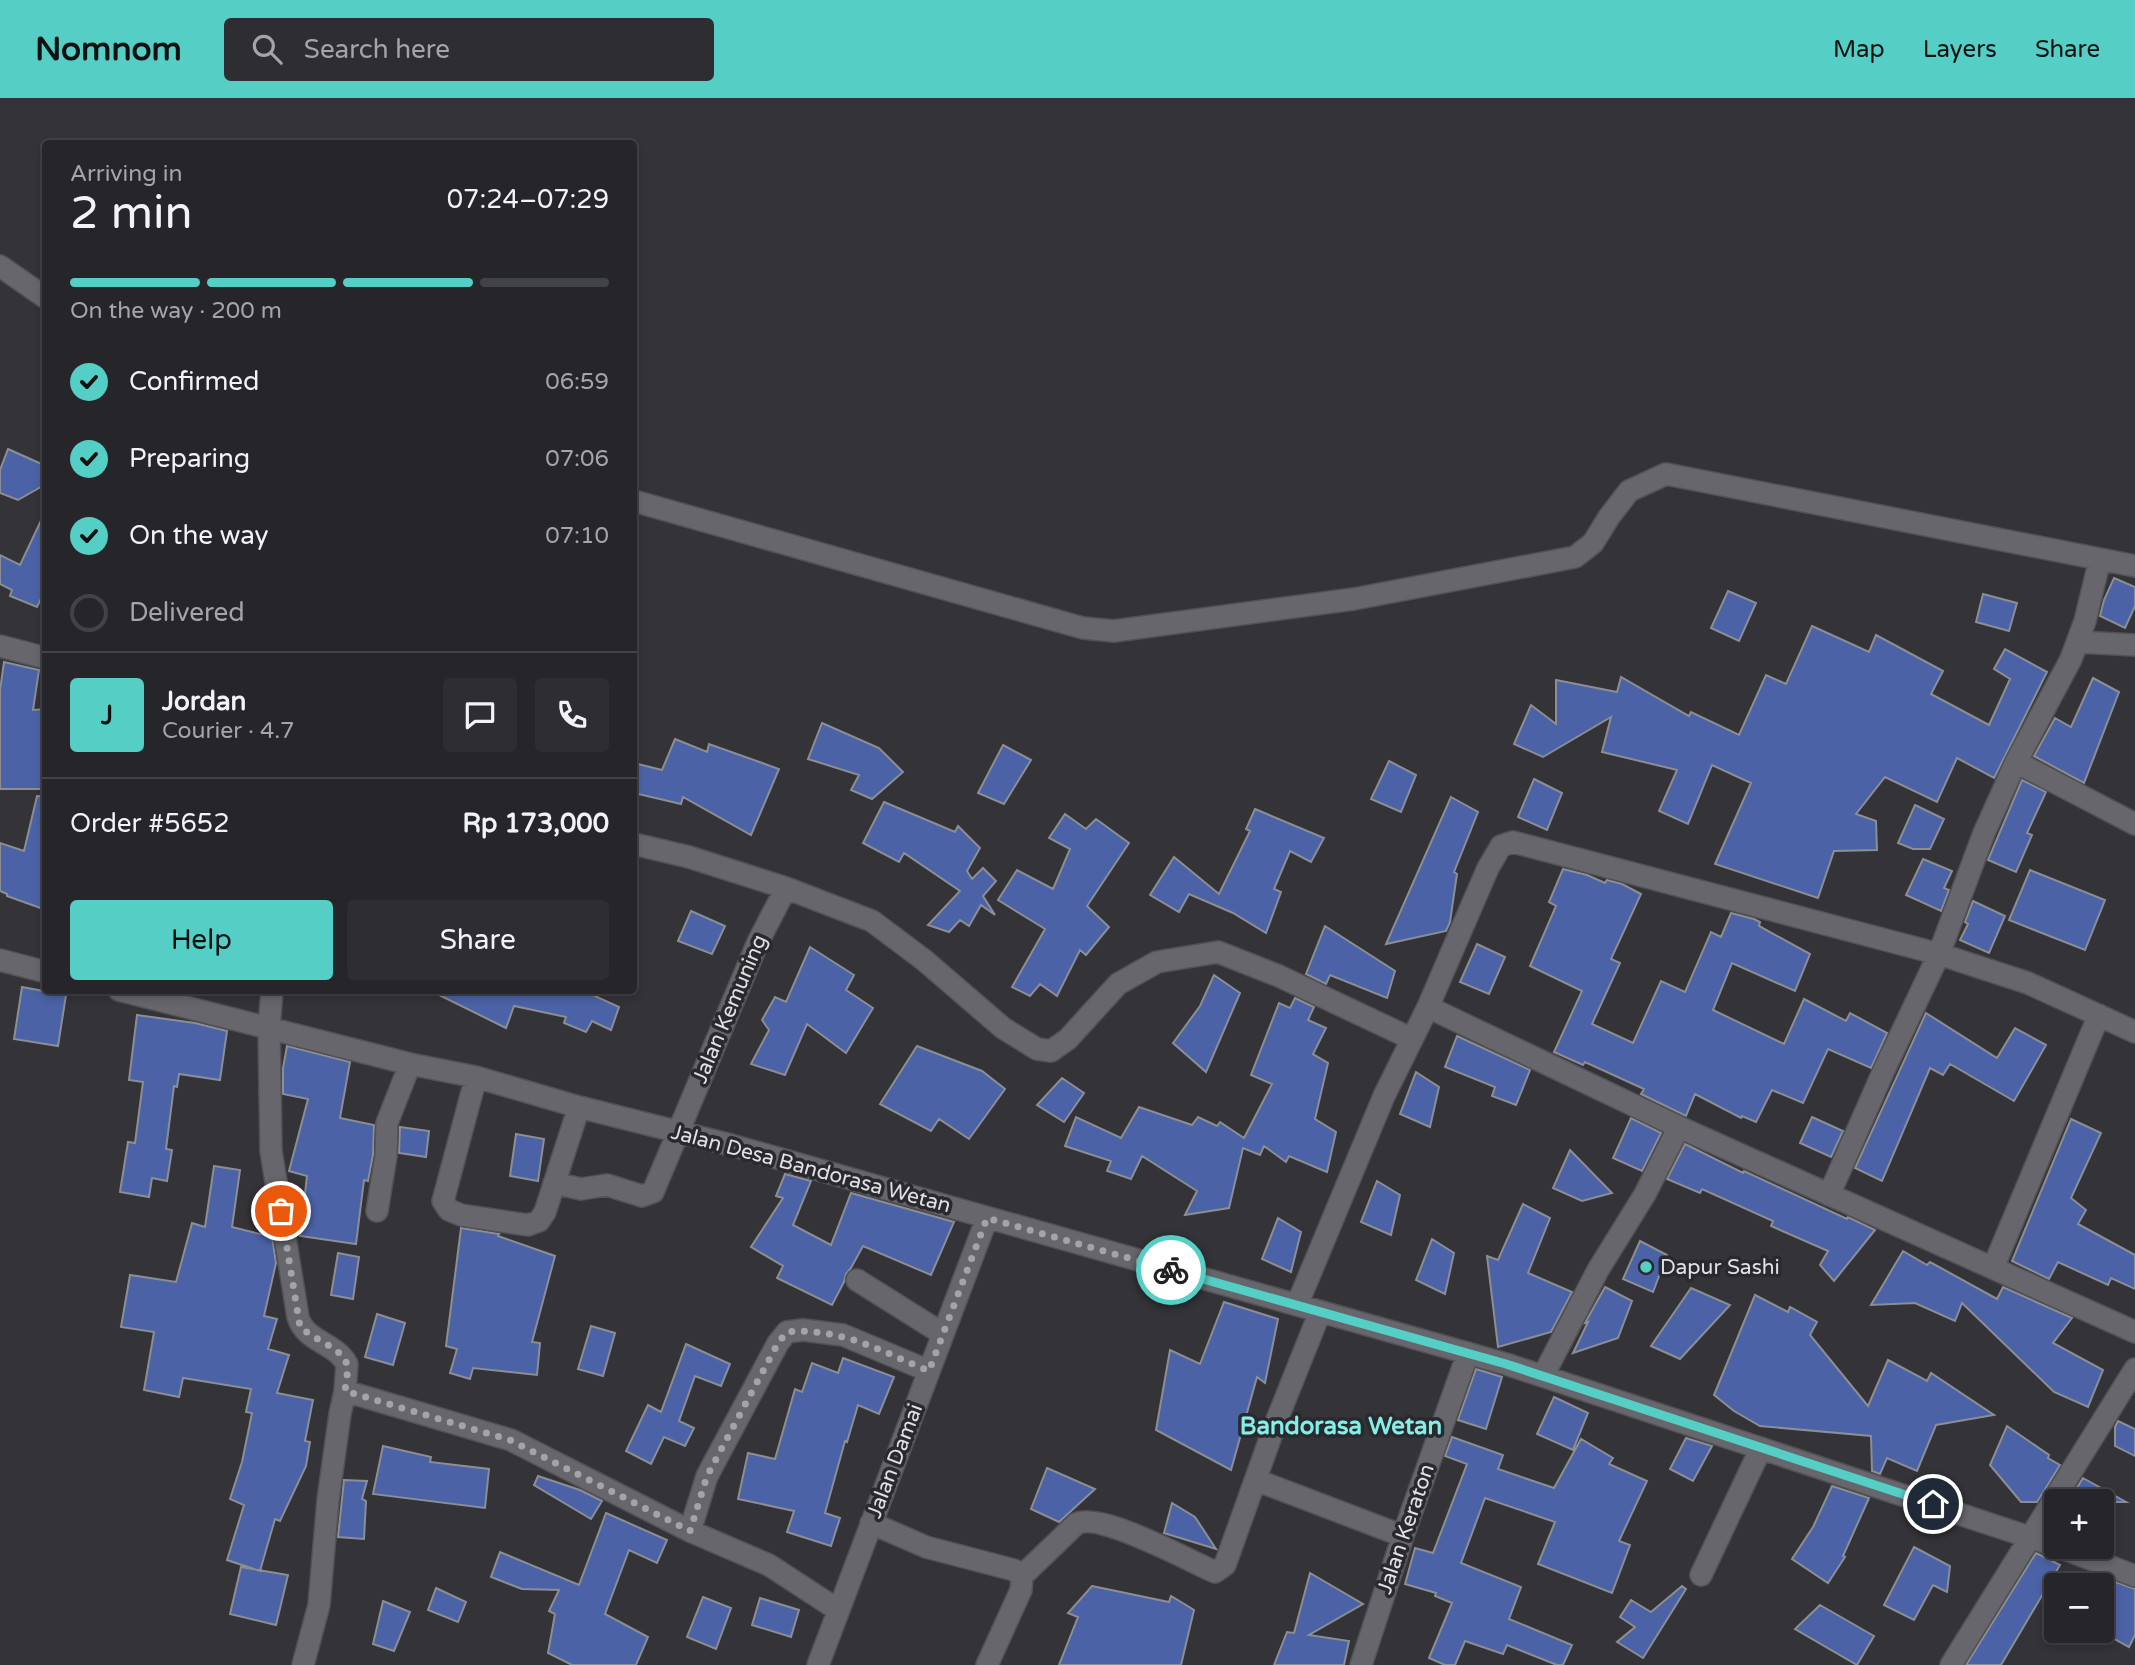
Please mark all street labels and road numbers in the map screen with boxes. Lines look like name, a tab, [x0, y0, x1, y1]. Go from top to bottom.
street label: Jalan Kemuning	[687, 931, 773, 1087]
street label: Jalan Desa Bandorasa Wetan	[668, 1120, 954, 1218]
street label: Jalan Damai	[862, 1400, 928, 1522]
street label: Jalan Keraton	[1372, 1461, 1440, 1597]

